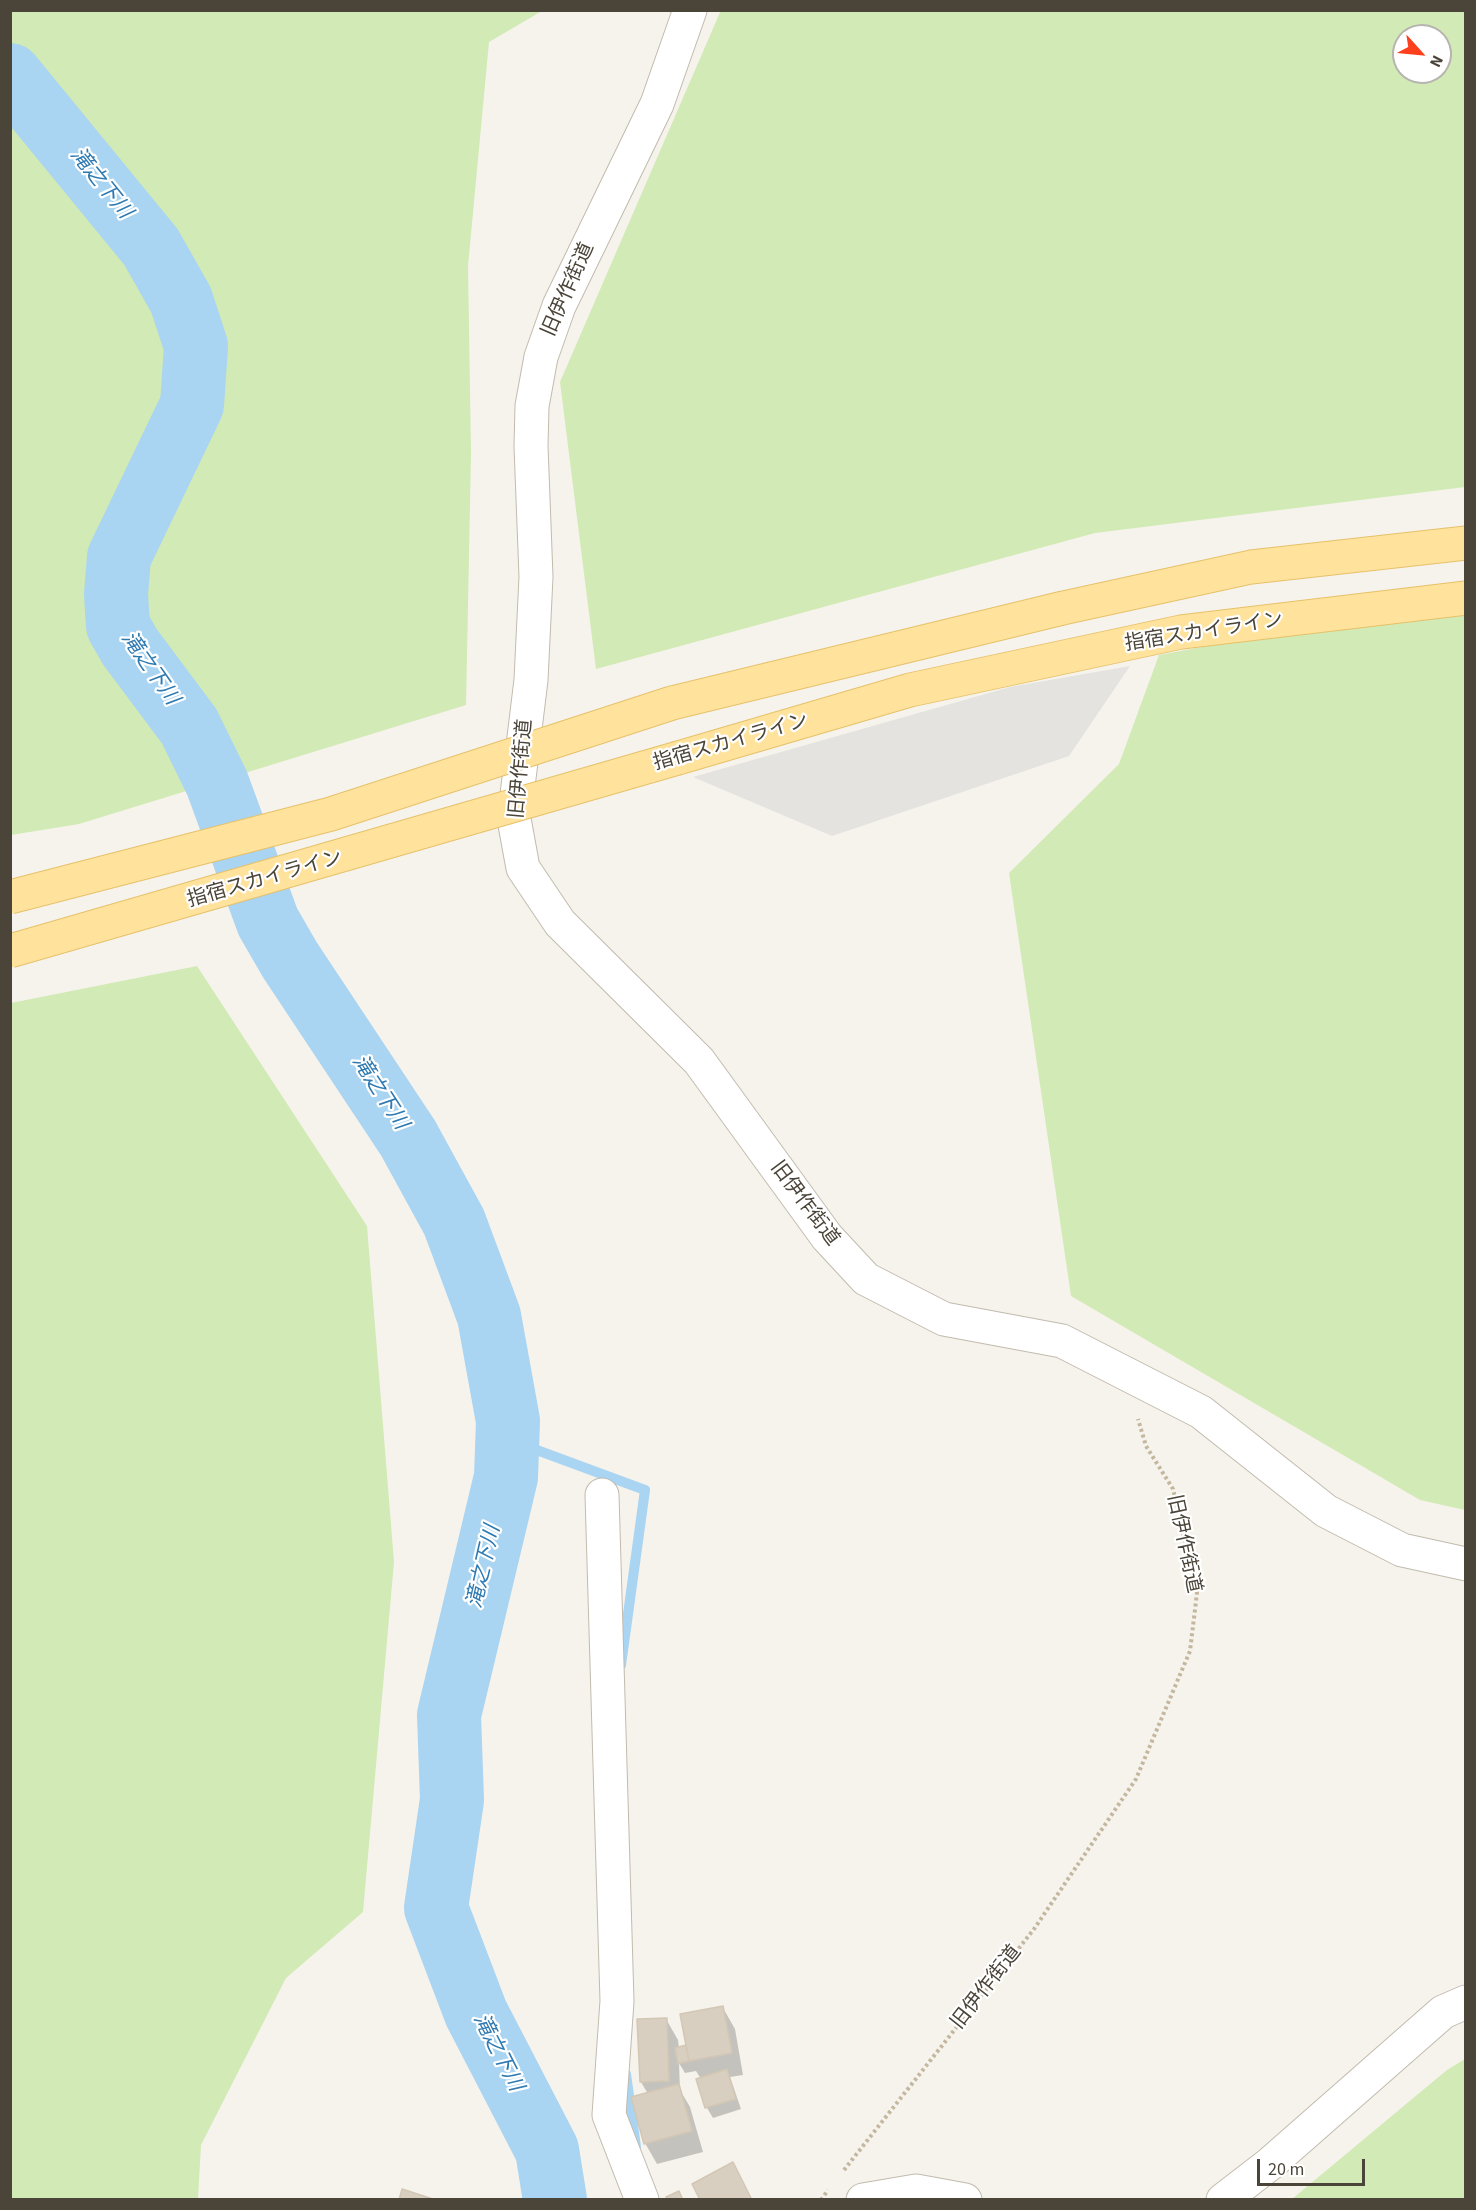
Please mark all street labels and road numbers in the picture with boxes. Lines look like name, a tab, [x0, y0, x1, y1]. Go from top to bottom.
street label: 旧伊作街道	[538, 239, 600, 341]
street label: 指宿スカイライン	[1123, 609, 1285, 657]
street label: 指宿スカイライン	[651, 709, 811, 777]
street label: 旧伊作街道	[506, 718, 538, 820]
street label: 指宿スカイライン	[185, 846, 345, 914]
street label: 旧伊作街道	[764, 1157, 844, 1251]
street label: 旧伊作街道	[1161, 1493, 1205, 1595]
street label: 旧伊作街道	[947, 1941, 1027, 2035]

